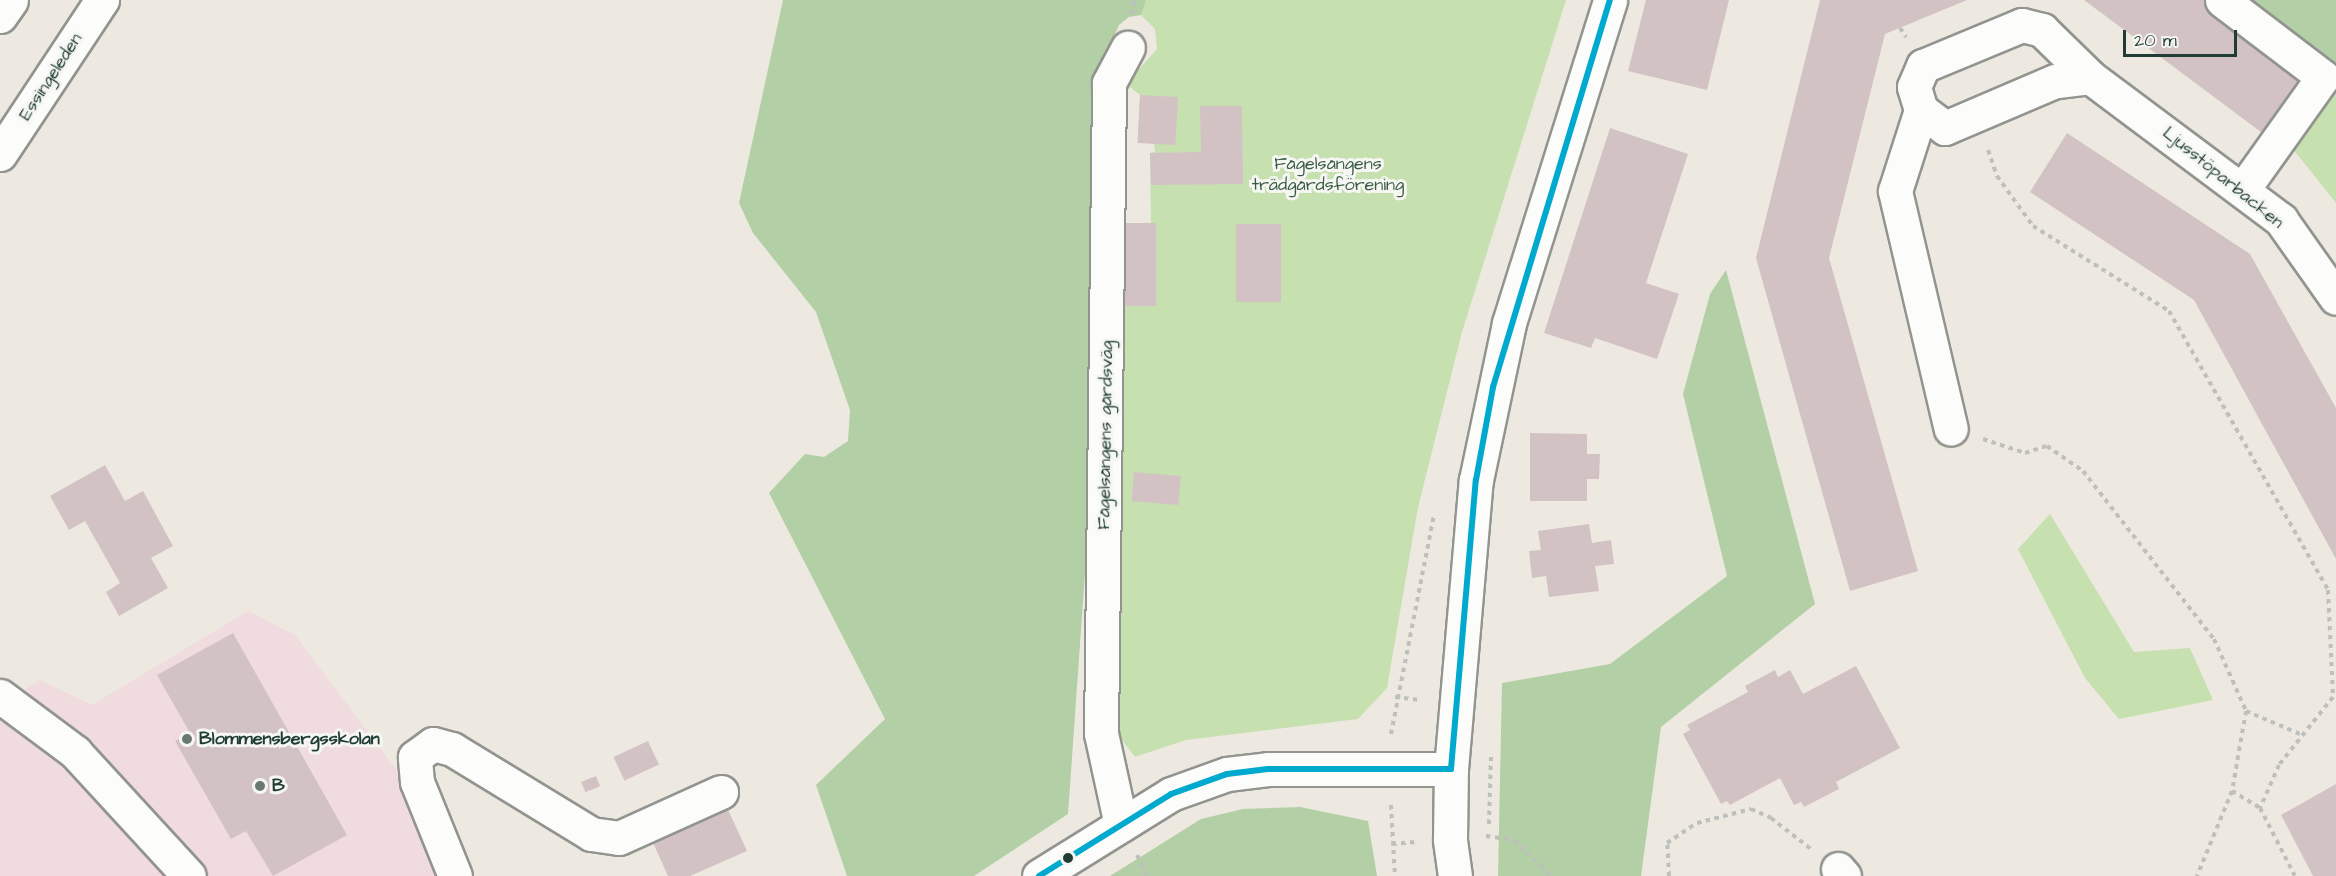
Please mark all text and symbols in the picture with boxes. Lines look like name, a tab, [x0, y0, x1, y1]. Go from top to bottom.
scale bar	[2126, 18, 2240, 56]
text: 20 m	[2134, 28, 2177, 53]
street label: Essingeleden	[15, 29, 87, 125]
street label: Ljusstöparbacken	[2158, 122, 2288, 234]
park label: Fågelsångens trädgårdsförening	[1252, 154, 1404, 196]
street label: Fågelsångens gårdsväg	[1094, 340, 1118, 530]
place label: Blommensbergsskolan	[199, 728, 380, 750]
marker: Blommensbergsskolan	[180, 732, 194, 746]
place label: B	[272, 775, 285, 797]
marker: B	[253, 779, 267, 793]
unlabelled marker	[1062, 852, 1074, 864]

